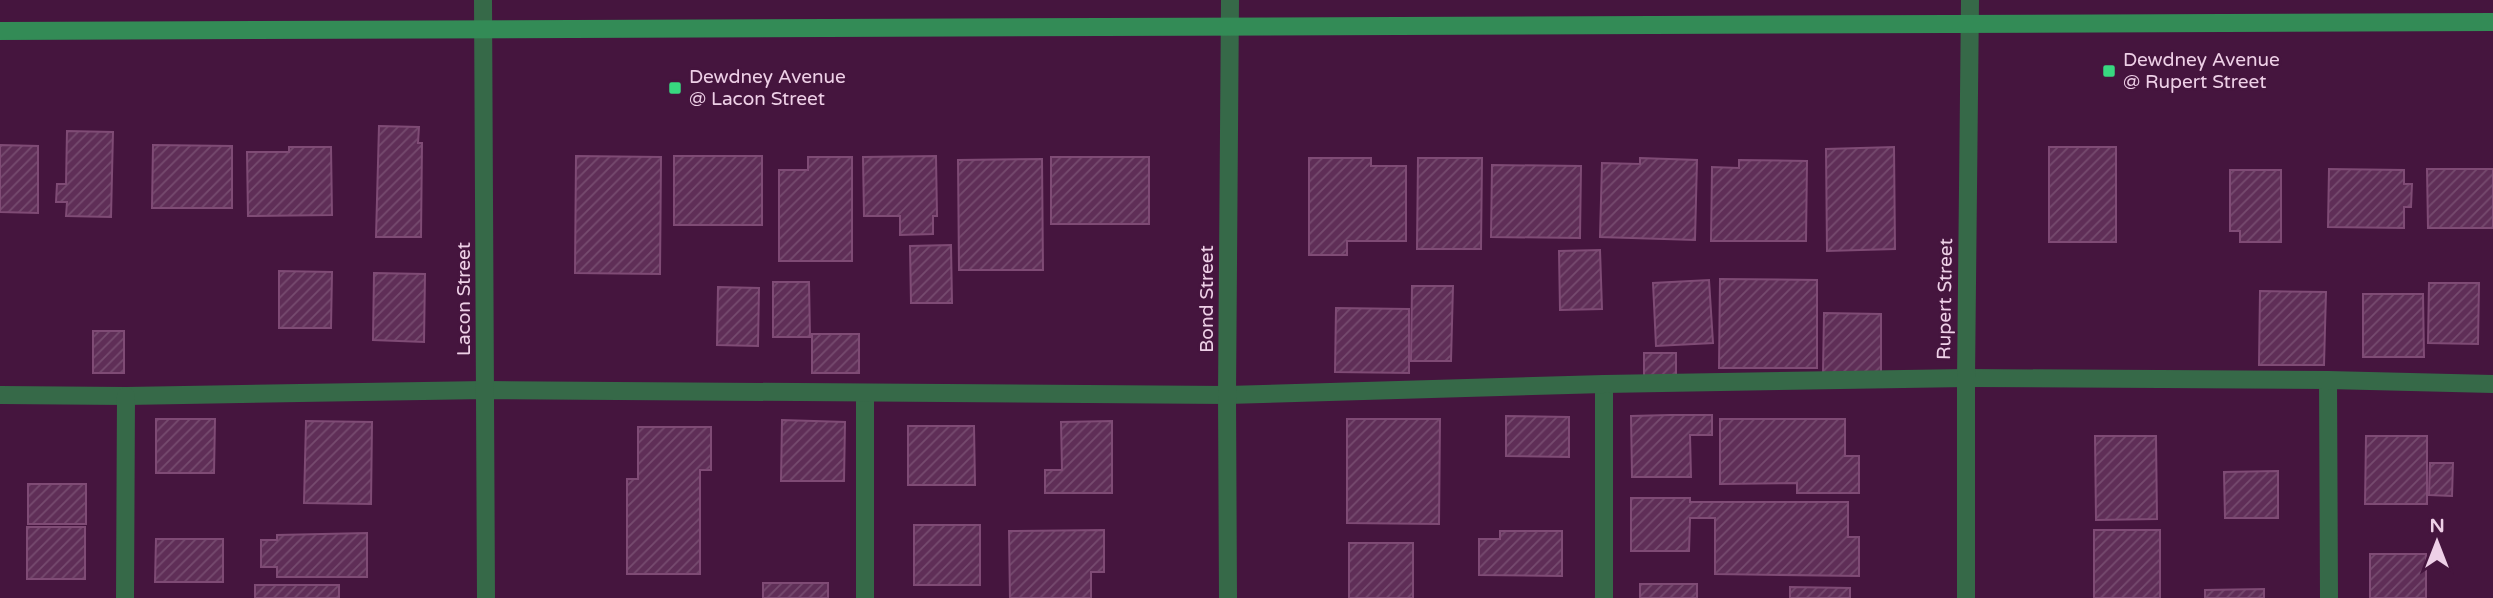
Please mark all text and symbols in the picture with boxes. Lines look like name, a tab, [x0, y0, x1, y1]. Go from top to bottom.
place label: Dewdney Avenue @ Rupert Street	[2123, 49, 2280, 93]
marker: Dewdney Avenue @ Rupert Street	[2101, 63, 2117, 79]
place label: Dewdney Avenue @ Lacon Street	[689, 66, 846, 110]
marker: Dewdney Avenue @ Lacon Street	[667, 80, 683, 96]
street label: Rupert Street	[1933, 238, 1957, 360]
street label: Lacon Street	[453, 242, 475, 356]
street label: Bond Street	[1196, 245, 1218, 353]
north arrow	[2402, 507, 2472, 577]
text: N	[2429, 515, 2445, 537]

